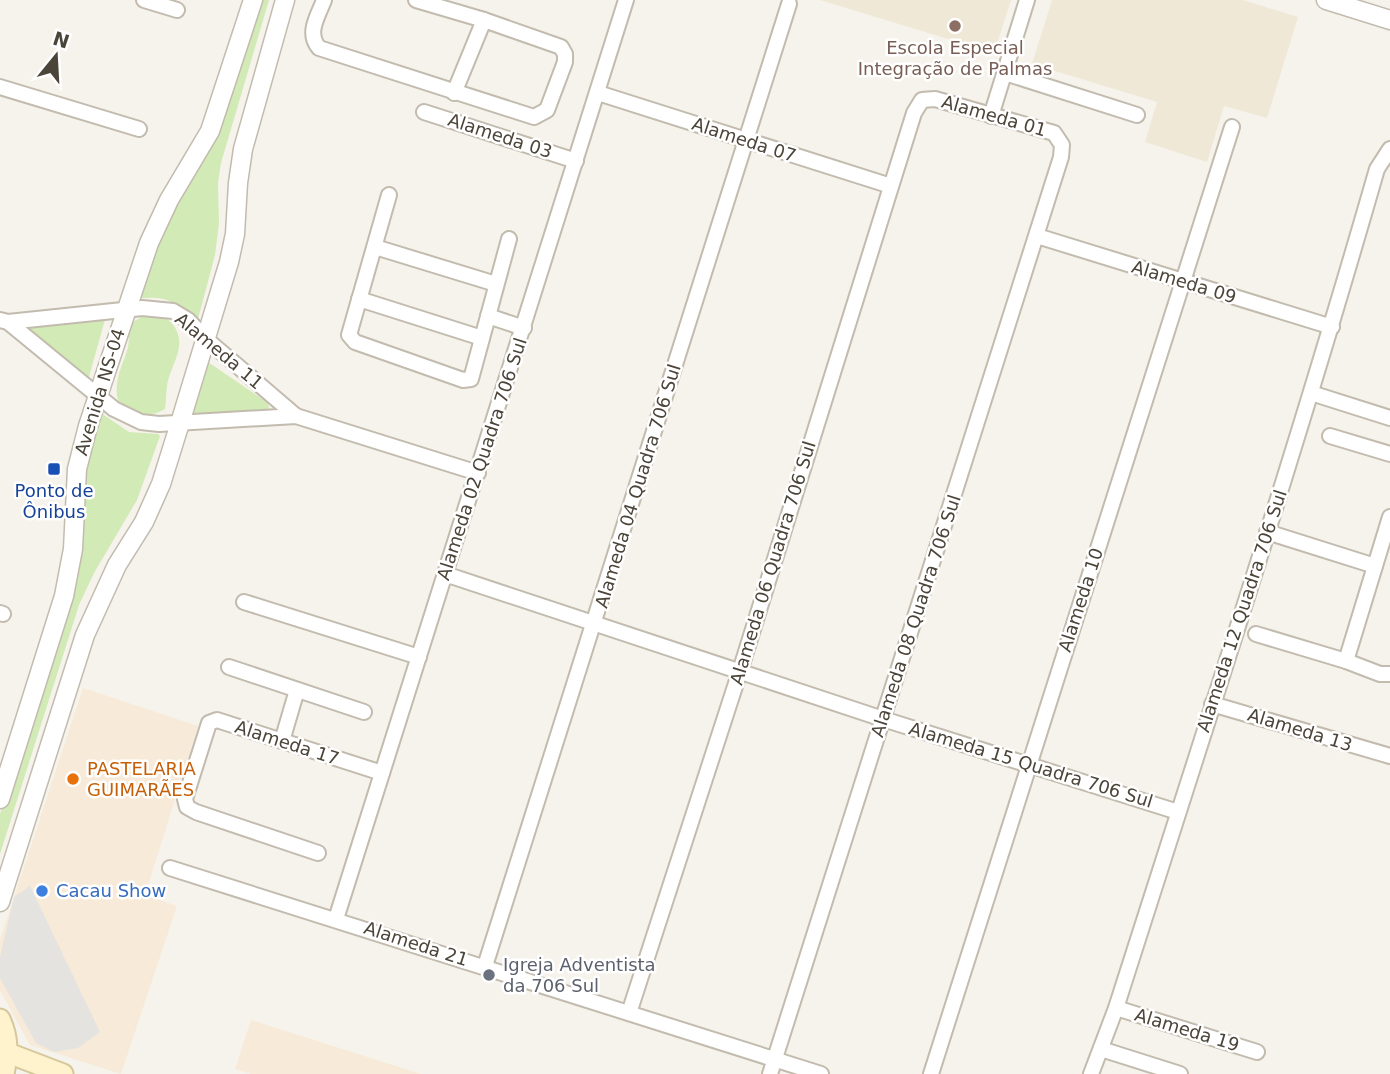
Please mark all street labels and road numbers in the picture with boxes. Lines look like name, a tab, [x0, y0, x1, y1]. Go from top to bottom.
street label: Alameda 01	[939, 91, 1049, 141]
street label: Alameda 03	[446, 109, 555, 162]
street label: Alameda 07	[690, 113, 799, 166]
street label: Alameda 09	[1129, 256, 1239, 307]
street label: Alameda 11	[171, 308, 267, 393]
street label: Avenida NS-04	[70, 326, 129, 458]
street label: Alameda 02 Quadra 706 Sul	[432, 335, 531, 583]
street label: Alameda 04 Quadra 706 Sul	[590, 361, 685, 610]
street label: Alameda 06 Quadra 706 Sul	[725, 438, 820, 687]
street label: Alameda 12 Quadra 706 Sul	[1192, 487, 1291, 735]
street label: Alameda 08 Quadra 706 Sul	[866, 492, 965, 740]
street label: Alameda 10	[1054, 545, 1107, 654]
street label: Alameda 13	[1245, 704, 1355, 755]
street label: Alameda 17	[233, 716, 342, 769]
street label: Alameda 15 Quadra 706 Sul	[907, 717, 1156, 812]
street label: Alameda 21	[362, 917, 471, 970]
street label: Alameda 19	[1132, 1004, 1242, 1055]

